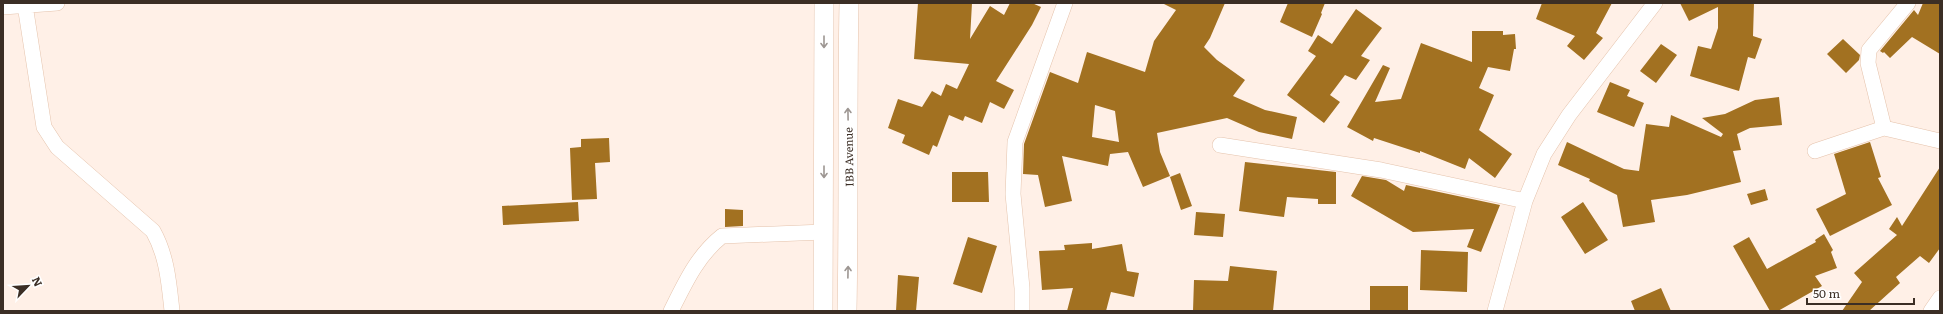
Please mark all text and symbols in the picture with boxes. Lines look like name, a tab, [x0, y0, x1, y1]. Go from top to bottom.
one-way arrow	[820, 35, 828, 48]
one-way arrow	[844, 108, 852, 121]
street label: IBB Avenue	[839, 127, 857, 187]
one-way arrow	[820, 165, 828, 178]
north arrow	[8, 266, 48, 306]
one-way arrow	[844, 266, 852, 279]
text: N	[29, 274, 47, 289]
scale bar	[1807, 280, 1914, 306]
text: 50 m	[1813, 284, 1840, 302]

